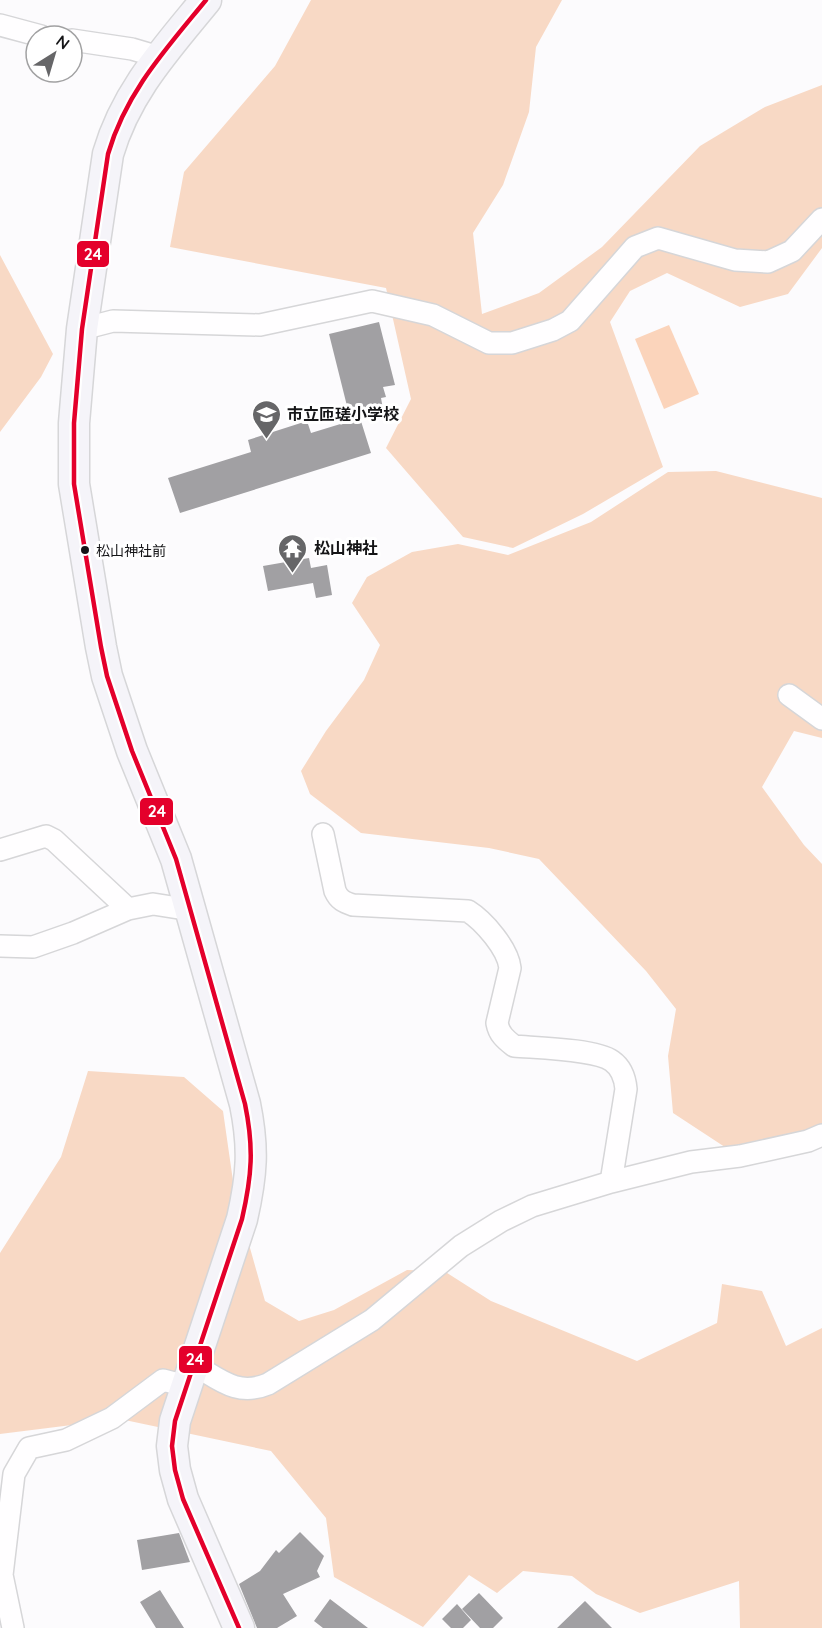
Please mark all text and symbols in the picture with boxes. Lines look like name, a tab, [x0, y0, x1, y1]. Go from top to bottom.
north arrow	[24, 24, 84, 84]
text: N	[52, 30, 74, 54]
line badge: 24	[76, 240, 110, 268]
text: 24	[84, 244, 103, 264]
school or university icon: 市立匝瑳小学校	[250, 398, 282, 440]
place label: 市立匝瑳小学校	[287, 404, 399, 424]
temple icon: 松山神社	[277, 532, 309, 574]
place label: 松山神社	[314, 538, 378, 558]
place label: 松山神社前	[96, 542, 166, 560]
marker: 松山神社前	[79, 544, 91, 556]
line badge: 24	[139, 797, 174, 826]
text: 24	[148, 801, 167, 821]
line badge: 24	[178, 1345, 213, 1374]
text: 24	[186, 1349, 205, 1369]

